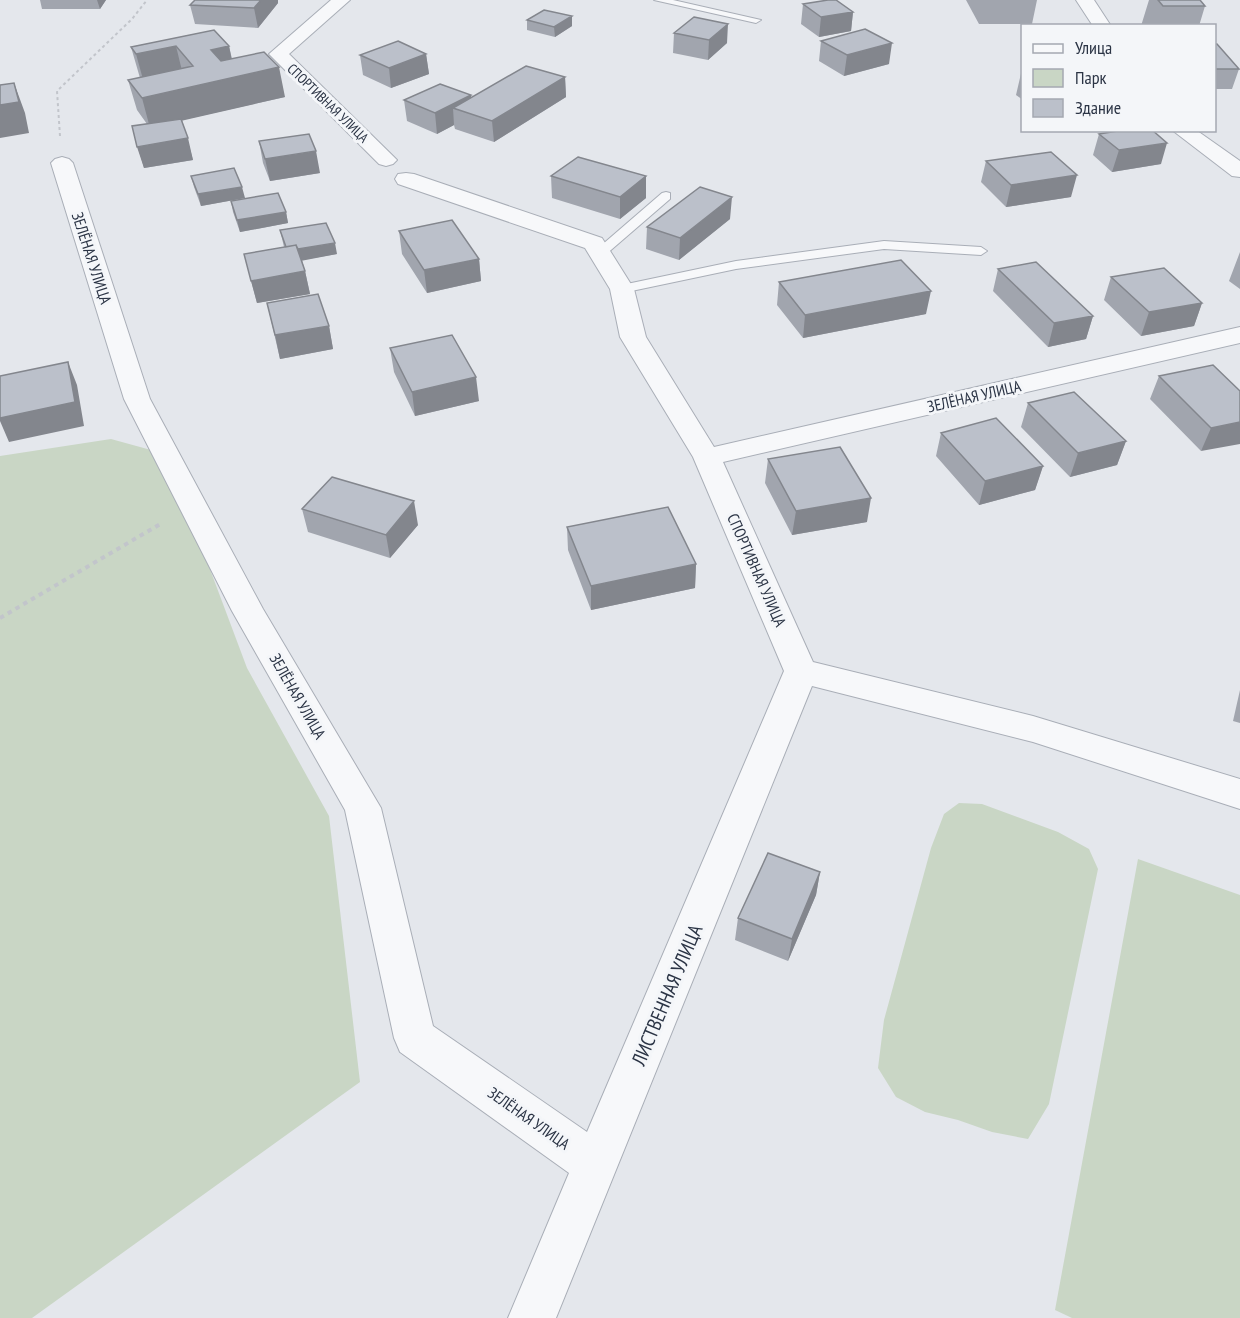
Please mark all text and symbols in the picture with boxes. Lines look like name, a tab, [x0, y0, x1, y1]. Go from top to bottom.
legend	[1021, 24, 1216, 132]
text: Улица	[1075, 36, 1112, 59]
street label: СПОРТИВНАЯ УЛИЦА	[283, 60, 373, 147]
text: Парк	[1075, 66, 1106, 89]
text: Здание	[1075, 96, 1121, 119]
street label: ЗЕЛЁНАЯ УЛИЦА	[68, 210, 116, 307]
street label: ЗЕЛЁНАЯ УЛИЦА	[925, 375, 1023, 416]
street label: СПОРТИВНАЯ УЛИЦА	[723, 510, 791, 630]
street label: ЗЕЛЁНАЯ УЛИЦА	[265, 650, 331, 743]
street label: ЛИСТВЕННАЯ УЛИЦА	[625, 920, 709, 1070]
street label: ЗЕЛЁНАЯ УЛИЦА	[484, 1082, 574, 1154]

